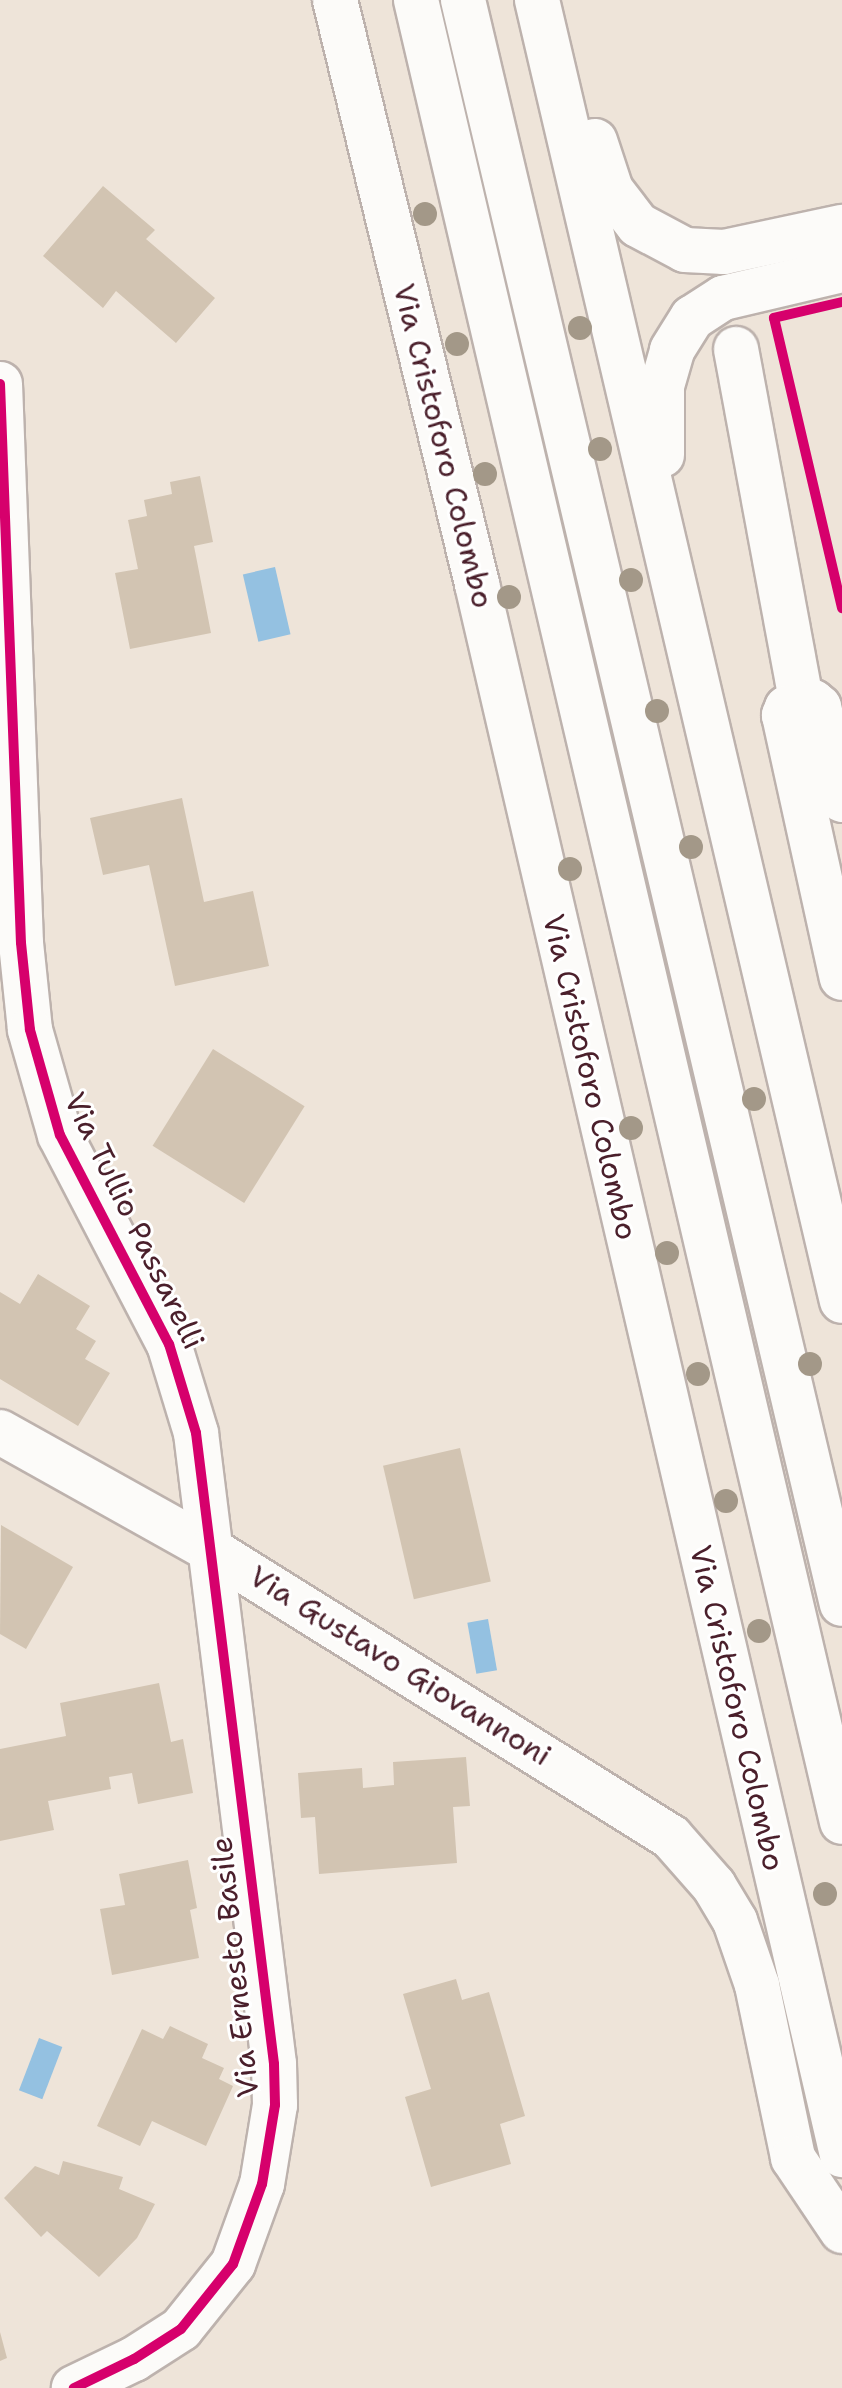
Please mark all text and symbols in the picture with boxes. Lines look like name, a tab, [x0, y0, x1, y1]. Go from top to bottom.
street label: Via Cristoforo Colombo	[385, 280, 501, 612]
street label: Via Cristoforo Colombo	[535, 911, 645, 1243]
street label: Via Tullio Passarelli	[56, 1087, 212, 1355]
street label: Via Cristoforo Colombo	[682, 1542, 792, 1874]
street label: Via Gustavo Giovannoni	[242, 1558, 558, 1774]
street label: Via Ernesto Basile	[203, 1835, 267, 2099]

